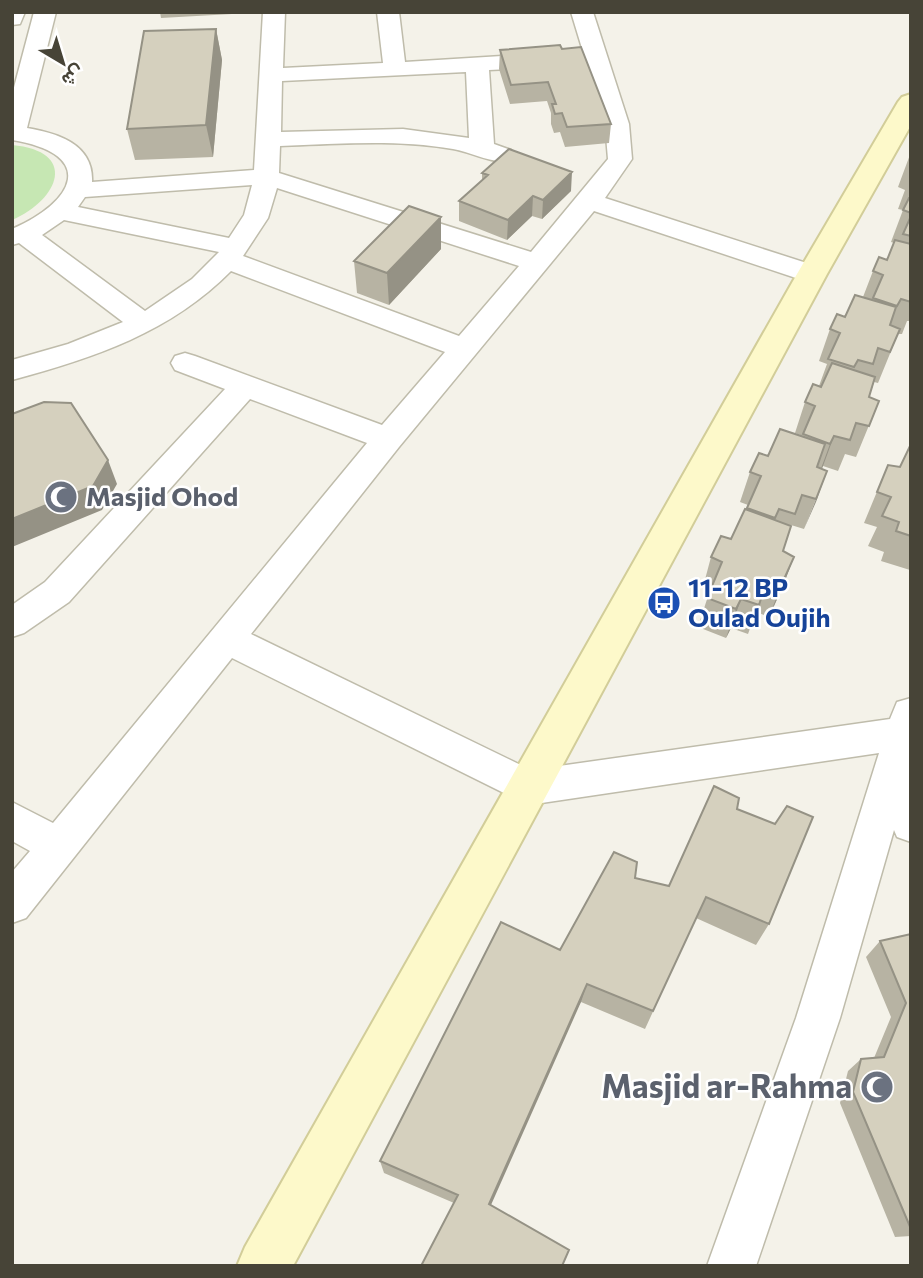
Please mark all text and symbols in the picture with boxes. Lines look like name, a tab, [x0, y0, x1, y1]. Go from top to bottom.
north arrow	[28, 28, 98, 98]
text: ش	[57, 60, 90, 93]
mosque icon: Masjid Ohod	[42, 478, 80, 516]
place label: Masjid Ohod	[86, 480, 238, 511]
place label: 11-12 BP Oulad Oujih	[688, 571, 830, 632]
bus stop icon: 11-12 BP Oulad Oujih	[645, 584, 683, 622]
place label: Masjid ar-Rahma	[601, 1065, 852, 1105]
mosque icon: Masjid ar-Rahma	[858, 1068, 896, 1106]

